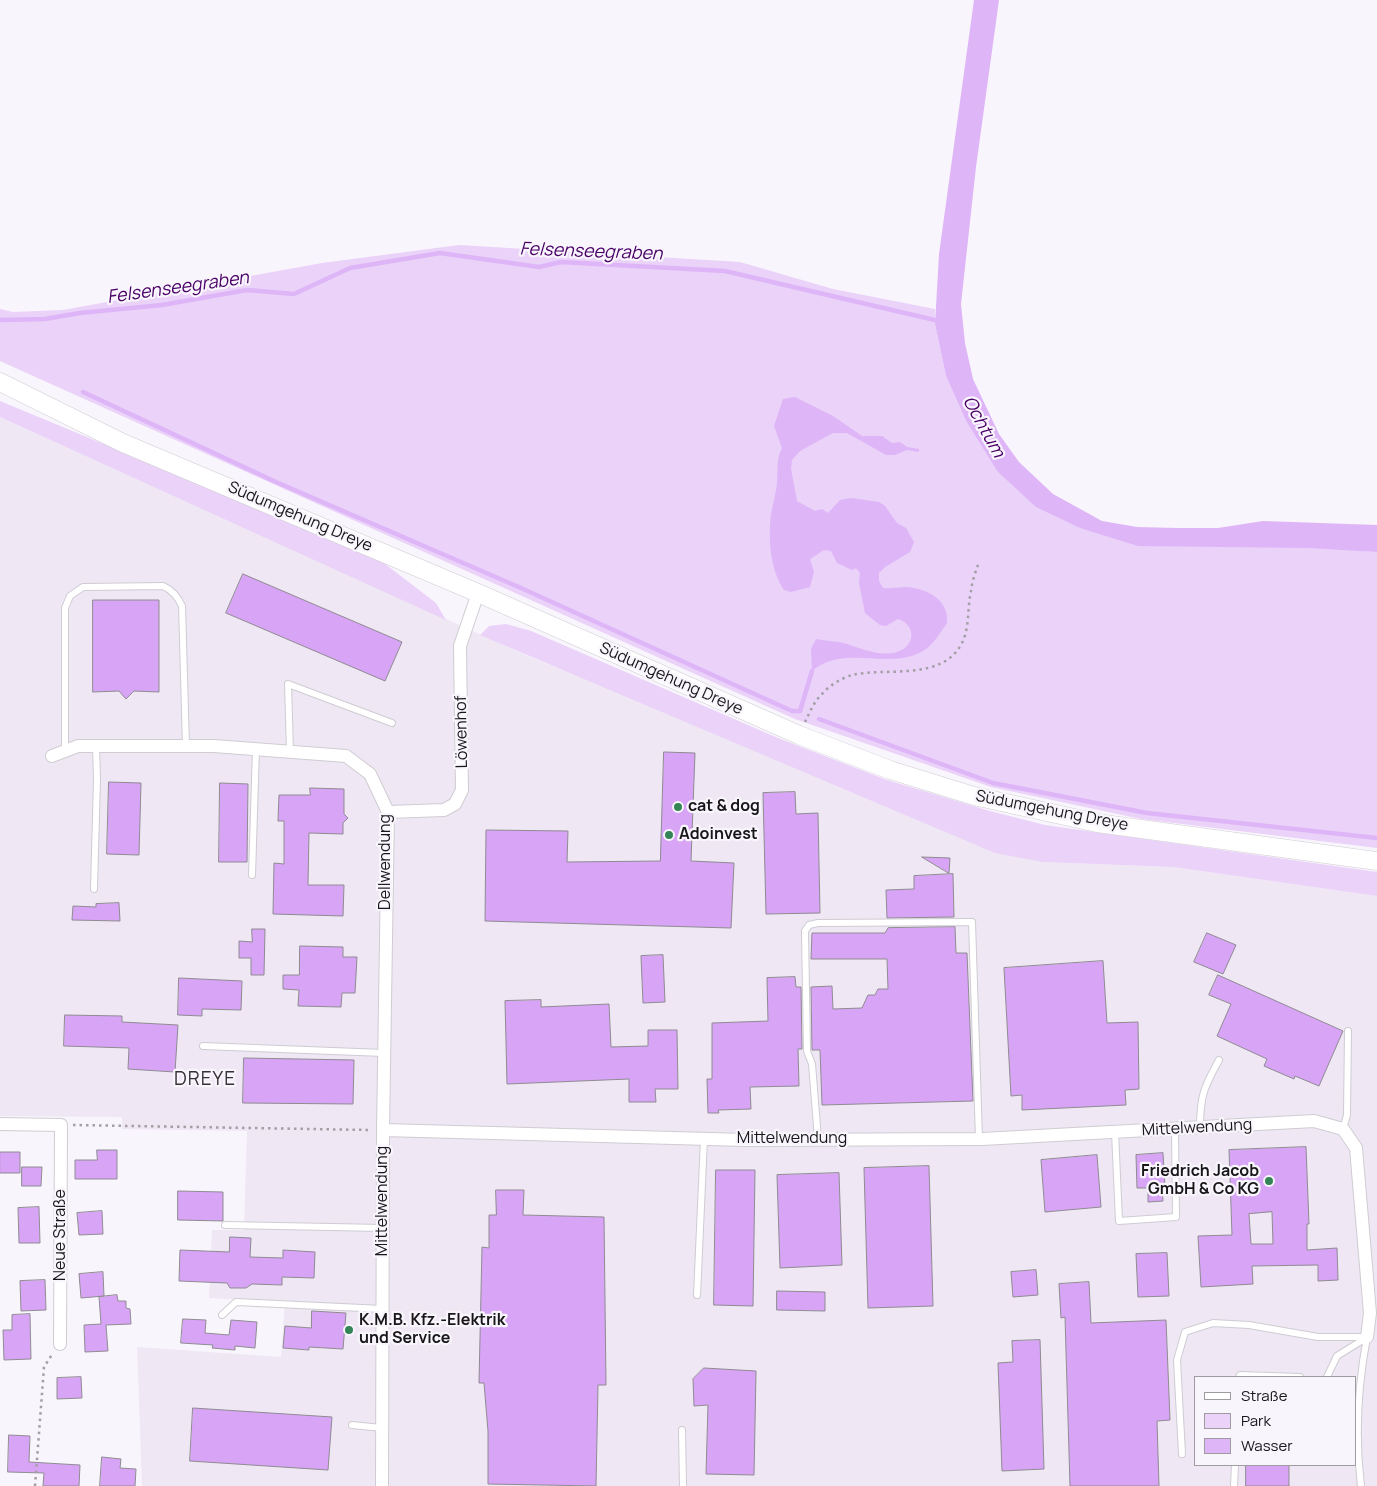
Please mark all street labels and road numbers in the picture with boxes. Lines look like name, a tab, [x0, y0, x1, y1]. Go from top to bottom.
street label: Südumgehung Dreye	[225, 478, 375, 556]
street label: Südumgehung Dreye	[596, 639, 746, 719]
street label: Löwenhof	[452, 696, 472, 768]
street label: Südumgehung Dreye	[974, 787, 1130, 835]
street label: Dellwendung	[376, 814, 396, 910]
street label: Mittelwendung	[1141, 1116, 1253, 1140]
street label: Mittelwendung	[737, 1129, 847, 1149]
street label: Mittelwendung	[373, 1146, 393, 1256]
street label: Neue Straße	[51, 1189, 71, 1281]

